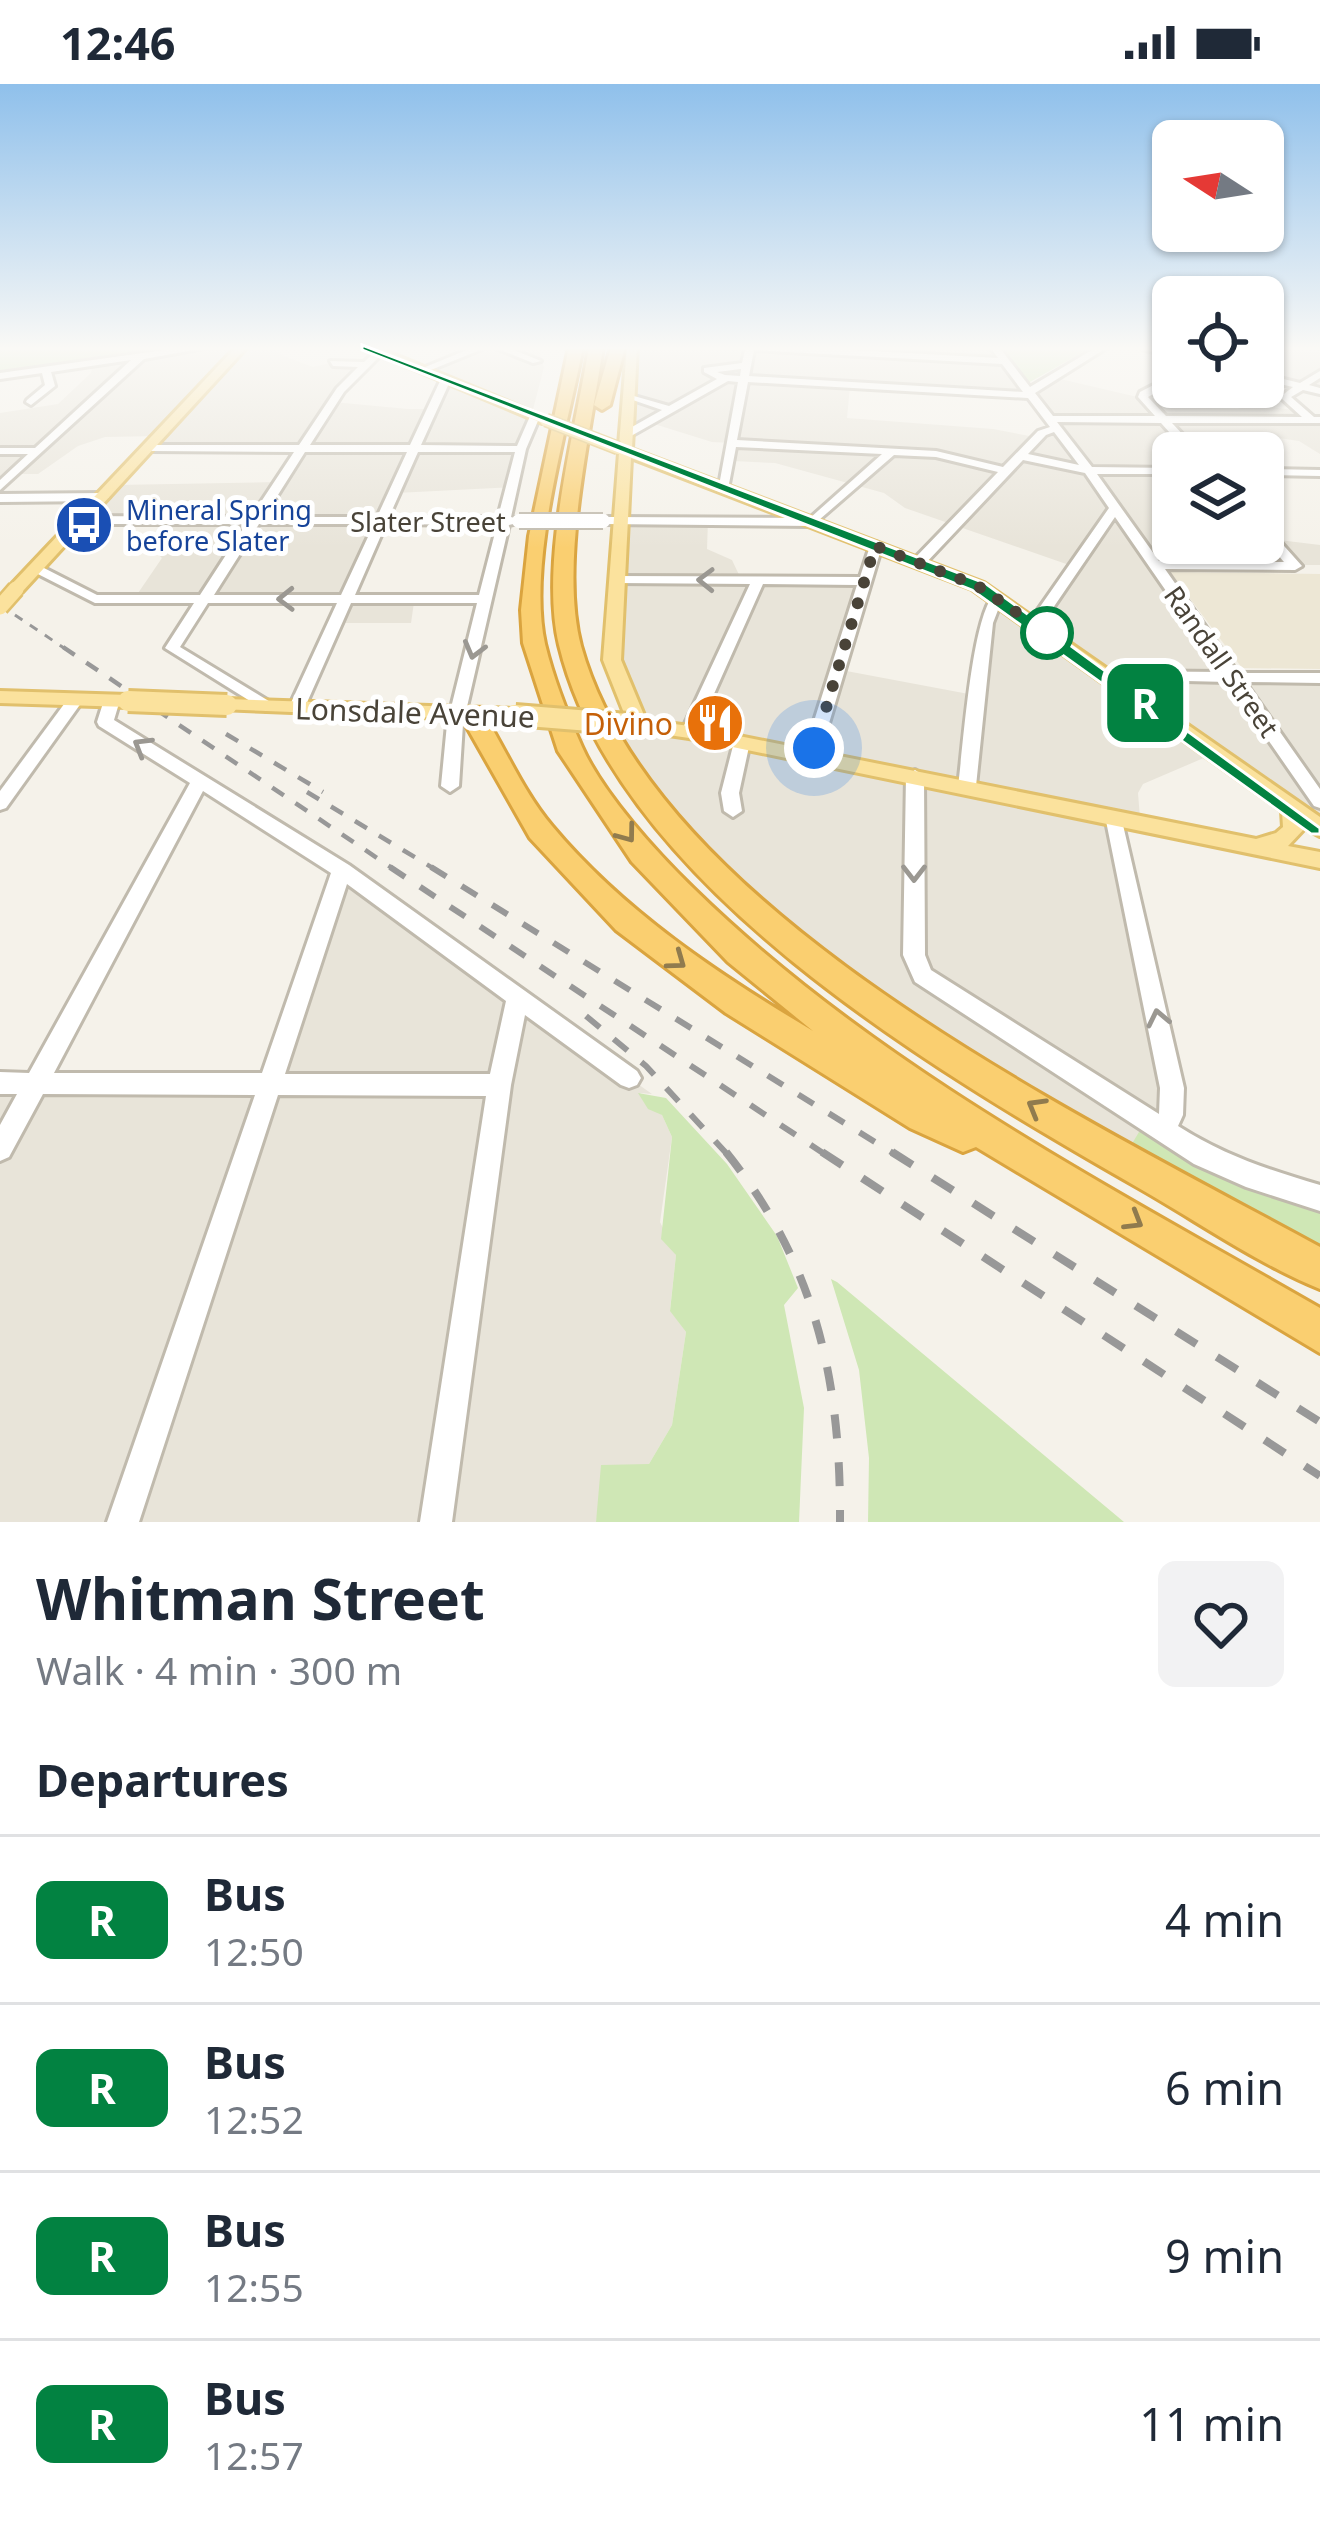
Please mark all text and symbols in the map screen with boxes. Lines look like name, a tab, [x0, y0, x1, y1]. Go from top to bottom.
text: 12:46	[60, 12, 176, 73]
north arrow	[1152, 120, 1284, 252]
map controls	[1152, 120, 1284, 564]
button: locate	[1152, 276, 1284, 408]
button: layers	[1152, 432, 1284, 564]
place label: Mineral Spring before Slater	[126, 491, 312, 559]
bus stop icon: Mineral Spring before Slater	[53, 494, 115, 556]
street label: Slater Street	[350, 503, 506, 540]
one-way arrow	[696, 567, 714, 593]
street label: Randall Street	[1156, 578, 1288, 744]
one-way arrow	[276, 586, 294, 612]
unlabelled marker	[1022, 608, 1072, 658]
one-way arrow	[463, 640, 488, 660]
line badge: R	[1106, 664, 1184, 742]
text: R	[1131, 674, 1159, 731]
street label: Lonsdale Avenue	[294, 687, 536, 737]
restaurant icon: Divino	[684, 692, 746, 754]
place label: Divino	[584, 703, 673, 744]
your location	[784, 718, 844, 778]
one-way arrow	[133, 737, 155, 760]
one-way arrow	[613, 820, 634, 842]
one-way arrow	[901, 865, 927, 883]
one-way arrow	[664, 947, 686, 969]
one-way arrow	[1146, 1009, 1171, 1029]
one-way arrow	[1027, 1098, 1049, 1121]
one-way arrow	[1121, 1206, 1143, 1229]
text: Whitman Street	[36, 1559, 485, 1637]
button: heart	[1158, 1561, 1284, 1687]
text: Walk · 4 min · 300 m	[36, 1643, 402, 1696]
text: Departures	[36, 1749, 289, 1810]
text: Bus	[204, 1863, 286, 1924]
text: 4 min	[1165, 1889, 1284, 1950]
text: R	[88, 1891, 116, 1948]
text: 12:50	[204, 1924, 304, 1977]
text: Bus	[204, 2031, 286, 2092]
text: 6 min	[1165, 2057, 1284, 2118]
text: R	[88, 2059, 116, 2116]
text: 12:52	[204, 2092, 304, 2145]
text: Bus	[204, 2199, 286, 2260]
text: 9 min	[1165, 2225, 1284, 2286]
text: R	[88, 2227, 116, 2284]
text: 12:55	[204, 2260, 304, 2313]
text: Bus	[204, 2367, 286, 2428]
text: 11 min	[1139, 2393, 1284, 2454]
text: R	[88, 2395, 116, 2452]
text: 12:57	[204, 2428, 304, 2481]

